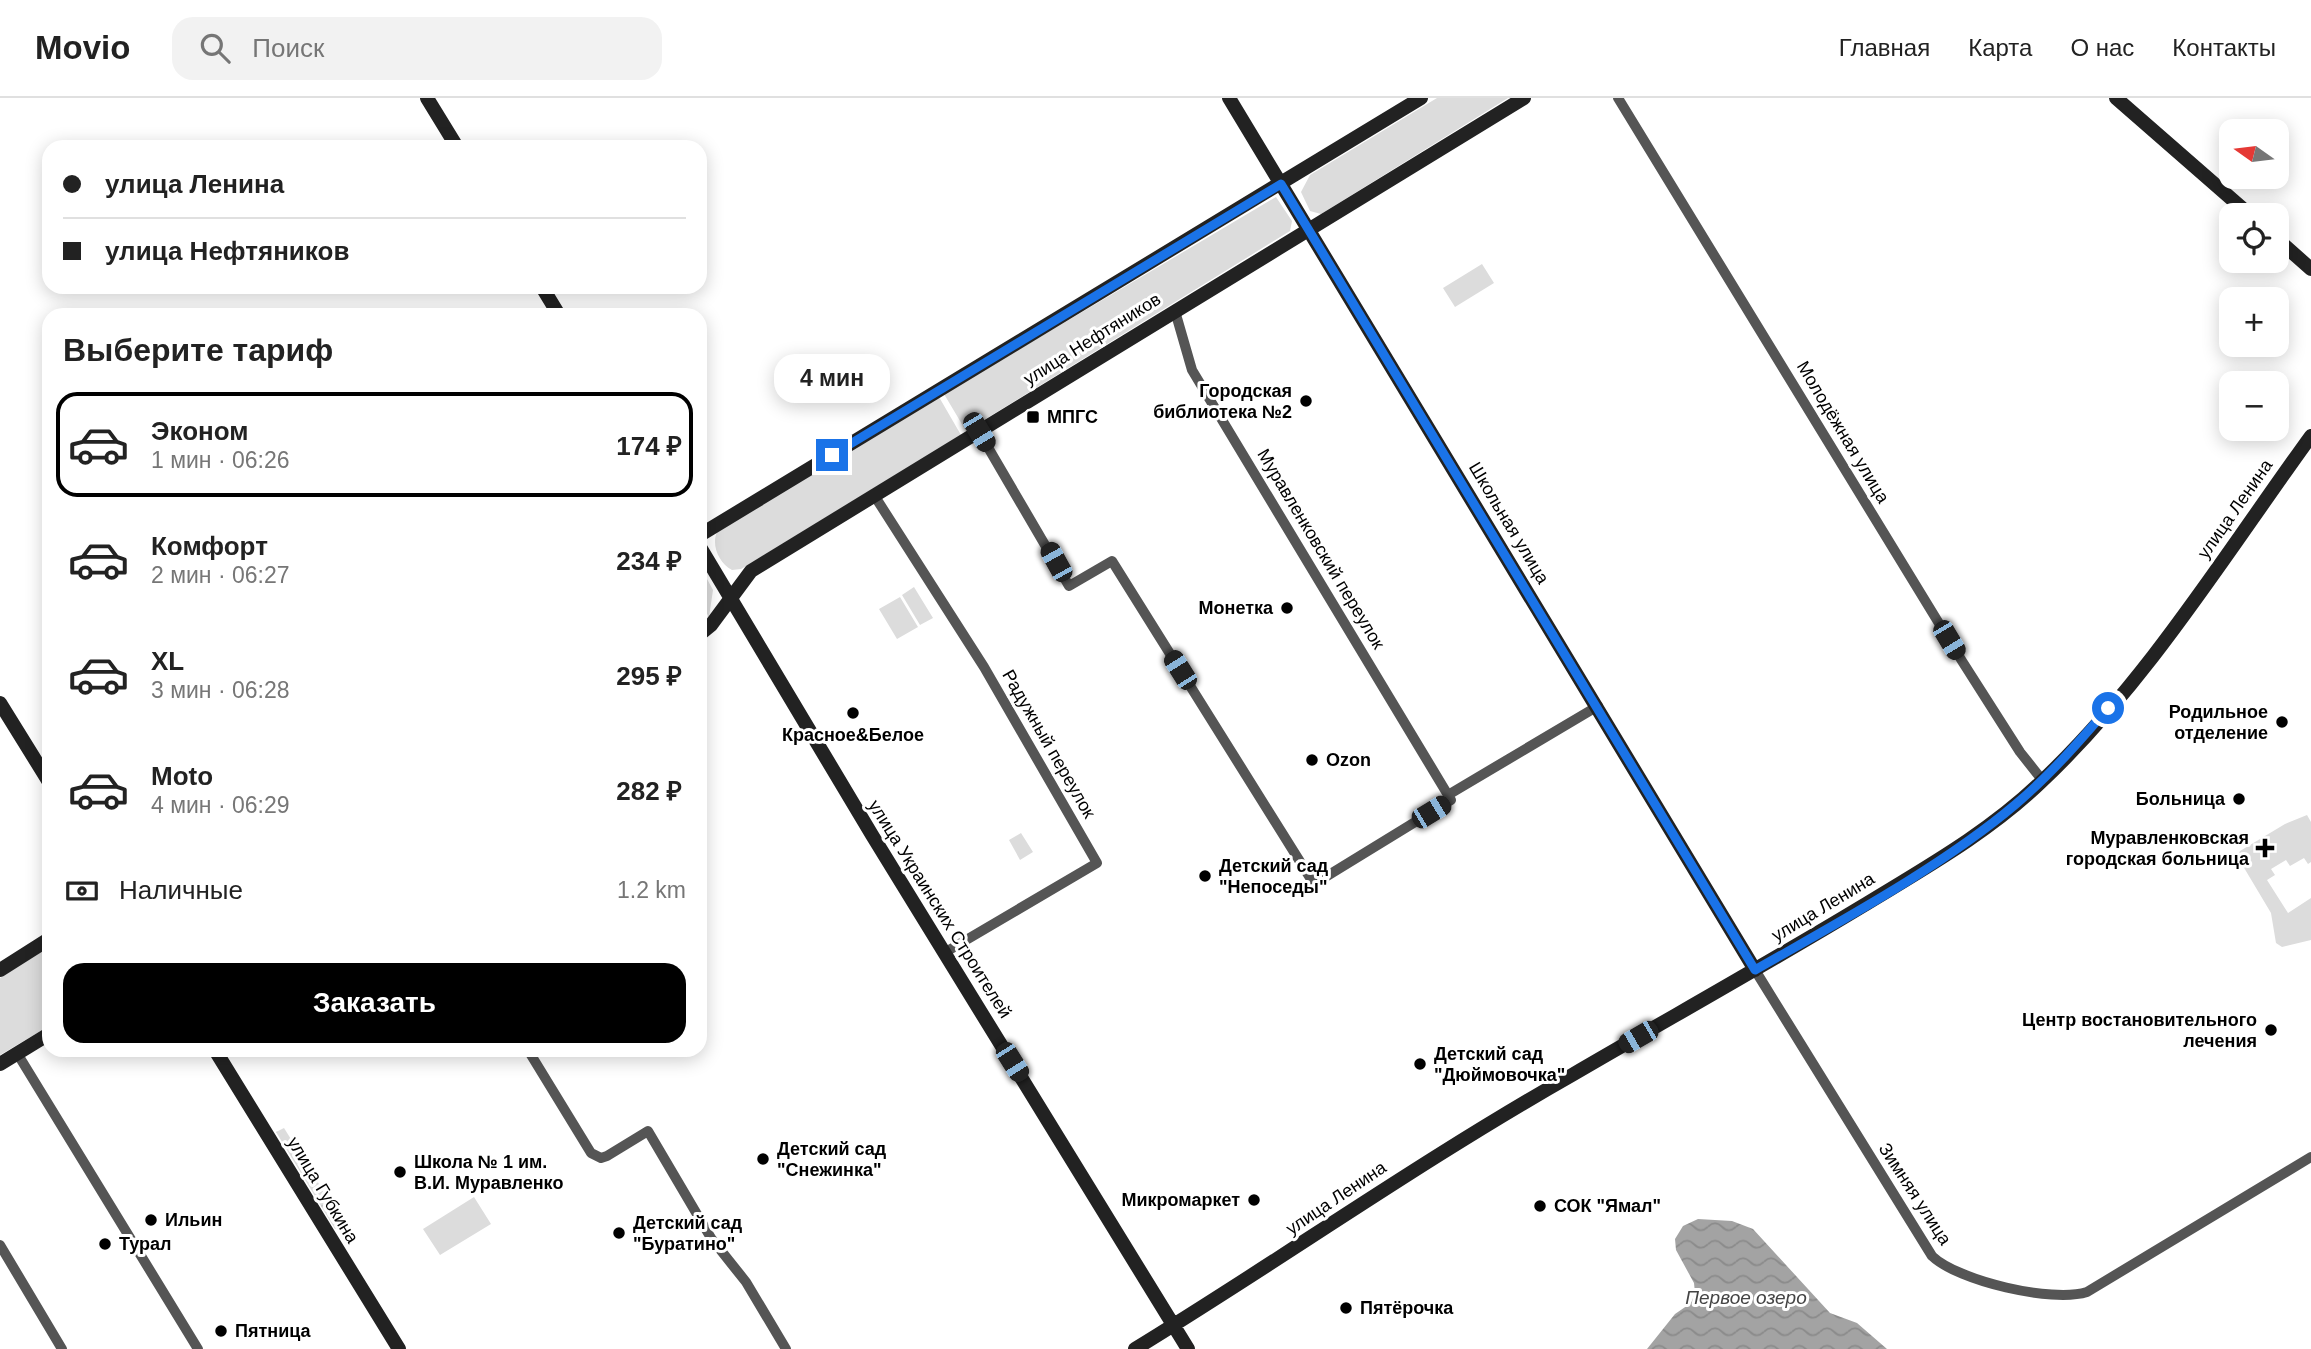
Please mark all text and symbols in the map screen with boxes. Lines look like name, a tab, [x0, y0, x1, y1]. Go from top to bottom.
search box	[172, 17, 662, 80]
text: Movio	[35, 29, 130, 66]
icon: search	[196, 29, 234, 67]
text: Поиск	[252, 33, 324, 63]
text: Главная	[1839, 34, 1930, 61]
text: Карта	[1968, 34, 2032, 61]
text: О нас	[2070, 34, 2134, 61]
text: Контакты	[2172, 34, 2276, 61]
north arrow	[2219, 119, 2289, 189]
map controls	[2219, 119, 2289, 441]
text: улица Ленина	[105, 169, 284, 199]
button: locate	[2219, 203, 2289, 273]
text: улица Нефтяников	[105, 236, 349, 266]
button: +	[2219, 287, 2289, 357]
street label: улица Нефтяников	[1020, 289, 1164, 389]
text: Выберите тариф	[63, 332, 333, 368]
callout: 4 мин	[774, 354, 890, 402]
street label: Молодёжная улица	[1793, 357, 1894, 507]
text: 4 мин	[800, 365, 864, 391]
button: −	[2219, 371, 2289, 441]
place label: Городская библиотека №2	[1153, 381, 1292, 422]
marker: Городская библиотека №2	[1298, 393, 1314, 409]
place label: МПГС	[1047, 407, 1098, 427]
car	[960, 409, 999, 455]
marker: МПГС	[1025, 409, 1041, 425]
icon: car	[67, 413, 130, 476]
text: Эконом	[151, 416, 249, 446]
text: 174 ₽	[616, 431, 682, 461]
route end	[816, 439, 848, 471]
street label: Муравленковский переулок	[1253, 445, 1389, 653]
text: 1 мин · 06:26	[151, 447, 290, 473]
street label: улица Ленина	[2193, 455, 2277, 562]
street label: Школьная улица	[1465, 459, 1554, 588]
icon: car	[67, 528, 130, 591]
text: Комфорт	[151, 531, 268, 561]
car	[1037, 539, 1076, 585]
text: 234 ₽	[616, 546, 682, 576]
text: 2 мин · 06:27	[151, 562, 290, 588]
place label: Монетка	[1199, 598, 1274, 618]
marker: Монетка	[1279, 600, 1295, 616]
car	[1930, 617, 1969, 663]
icon: car	[67, 643, 130, 706]
text: XL	[151, 646, 184, 676]
car	[1160, 647, 1201, 693]
text: 295 ₽	[616, 661, 682, 691]
street label: Радужный переулок	[998, 666, 1100, 822]
text: 3 мин · 06:28	[151, 677, 290, 703]
route start	[2092, 692, 2124, 724]
place label: Родильное отделение	[2169, 702, 2268, 743]
marker: Красное&Белое	[845, 705, 861, 721]
marker: Родильное отделение	[2274, 714, 2290, 730]
place label: Красное&Белое	[782, 725, 924, 745]
place label: Ozon	[1326, 750, 1371, 770]
marker: Ozon	[1304, 752, 1320, 768]
icon: car	[67, 758, 130, 821]
text: Moto	[151, 761, 213, 791]
text: 282 ₽	[616, 776, 682, 806]
place label: Больница	[2136, 789, 2226, 809]
marker: Больница	[2231, 791, 2247, 807]
text: 4 мин · 06:29	[151, 792, 290, 818]
car	[1408, 792, 1455, 832]
street label: улица Украинских Строителей	[864, 796, 1016, 1022]
place label: Муравленковская городская больница	[2066, 828, 2250, 869]
marker: Муравленковская городская больница	[2255, 838, 2275, 858]
place label: Детский сад "Непоседы"	[1219, 856, 1329, 897]
marker: Детский сад "Непоседы"	[1197, 868, 1213, 884]
street label: улица Ленина	[1768, 868, 1879, 946]
icon: cash	[63, 872, 101, 910]
text: Наличные	[119, 875, 243, 905]
text: 1.2 km	[617, 877, 686, 903]
button: Заказать	[63, 963, 686, 1043]
place label: Центр востановительного лечения	[2022, 1010, 2257, 1051]
car	[1615, 1017, 1662, 1057]
marker: Центр востановительного лечения	[2263, 1022, 2279, 1038]
car	[992, 1039, 1033, 1085]
place label: Детский сад "Дюймовочка"	[1434, 1044, 1565, 1085]
marker: Детский сад "Дюймовочка"	[1412, 1056, 1428, 1072]
street label: улица Губкина	[283, 1133, 363, 1248]
place label: Детский сад "Снежинка"	[777, 1139, 887, 1180]
street label: Зимняя улица	[1875, 1139, 1956, 1249]
marker: Детский сад "Снежинка"	[755, 1151, 771, 1167]
place label: Школа № 1 им. В.И. Муравленко	[414, 1152, 563, 1193]
street label: улица Ленина	[1282, 1157, 1391, 1239]
marker: Школа № 1 им. В.И. Муравленко	[392, 1164, 408, 1180]
place label: Микромаркет	[1121, 1190, 1240, 1210]
marker: Микромаркет	[1246, 1192, 1262, 1208]
place label: СОК "Ямал"	[1554, 1196, 1661, 1216]
marker: СОК "Ямал"	[1532, 1198, 1548, 1214]
place label: Ильин	[165, 1210, 222, 1230]
marker: Ильин	[143, 1212, 159, 1228]
place label: Детский сад "Буратино"	[633, 1213, 743, 1254]
marker: Детский сад "Буратино"	[611, 1225, 627, 1241]
place label: Турал	[119, 1234, 172, 1254]
marker: Турал	[97, 1236, 113, 1252]
water label: Первое озеро	[1685, 1287, 1807, 1308]
place label: Пятёрочка	[1360, 1298, 1454, 1318]
marker: Пятёрочка	[1338, 1300, 1354, 1316]
place label: Пятница	[235, 1321, 311, 1341]
marker: Пятница	[213, 1323, 229, 1339]

